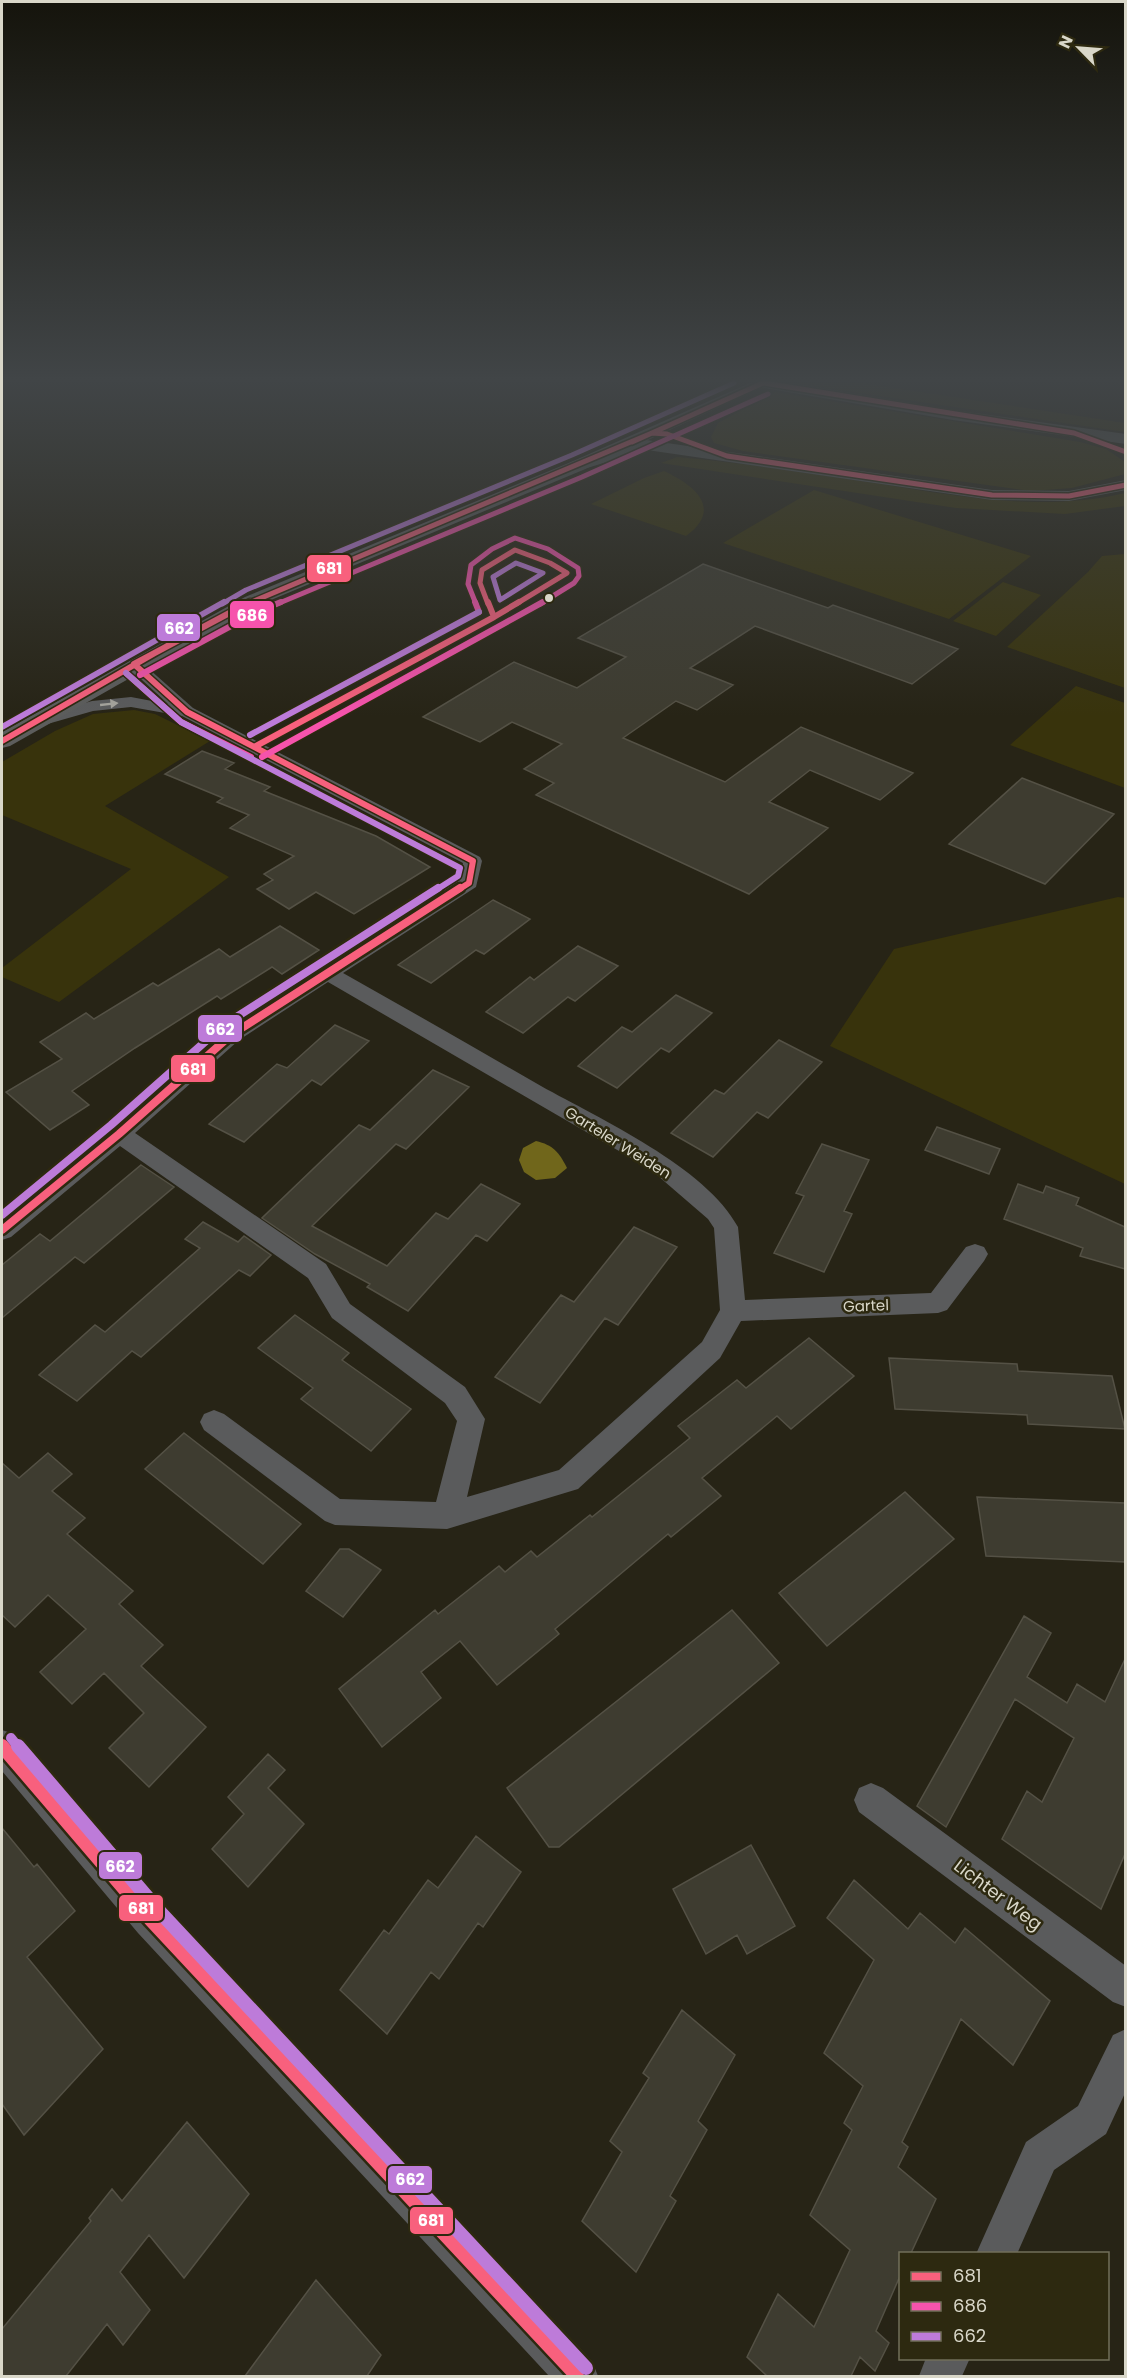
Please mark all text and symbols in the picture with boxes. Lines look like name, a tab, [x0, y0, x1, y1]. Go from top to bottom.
north arrow	[1049, 18, 1109, 78]
text: N	[1053, 32, 1079, 52]
line badge: 681	[306, 554, 352, 583]
text: 681	[316, 557, 342, 580]
unlabelled marker	[543, 592, 555, 604]
line badge: 686	[229, 600, 275, 629]
text: 686	[237, 604, 267, 627]
line badge: 662	[156, 613, 201, 642]
text: 662	[164, 617, 194, 640]
one-way arrow	[99, 699, 118, 709]
line badge: 662	[197, 1014, 243, 1043]
text: 662	[205, 1018, 235, 1041]
line badge: 681	[170, 1054, 216, 1083]
text: 681	[180, 1058, 206, 1081]
street label: Garteler Weiden	[561, 1101, 675, 1184]
street label: Gartel	[843, 1294, 889, 1317]
line badge: 662	[98, 1851, 143, 1880]
street label: Lichter Weg	[949, 1853, 1048, 1936]
text: 662	[105, 1855, 135, 1878]
line badge: 681	[118, 1894, 164, 1922]
text: 681	[128, 1897, 154, 1920]
line badge: 662	[387, 2165, 433, 2194]
text: 662	[395, 2168, 425, 2191]
line badge: 681	[409, 2206, 454, 2235]
text: 681	[418, 2209, 444, 2232]
legend	[899, 2252, 1109, 2360]
text: 681	[953, 2263, 982, 2288]
text: 686	[953, 2293, 987, 2318]
text: 662	[953, 2323, 986, 2348]

